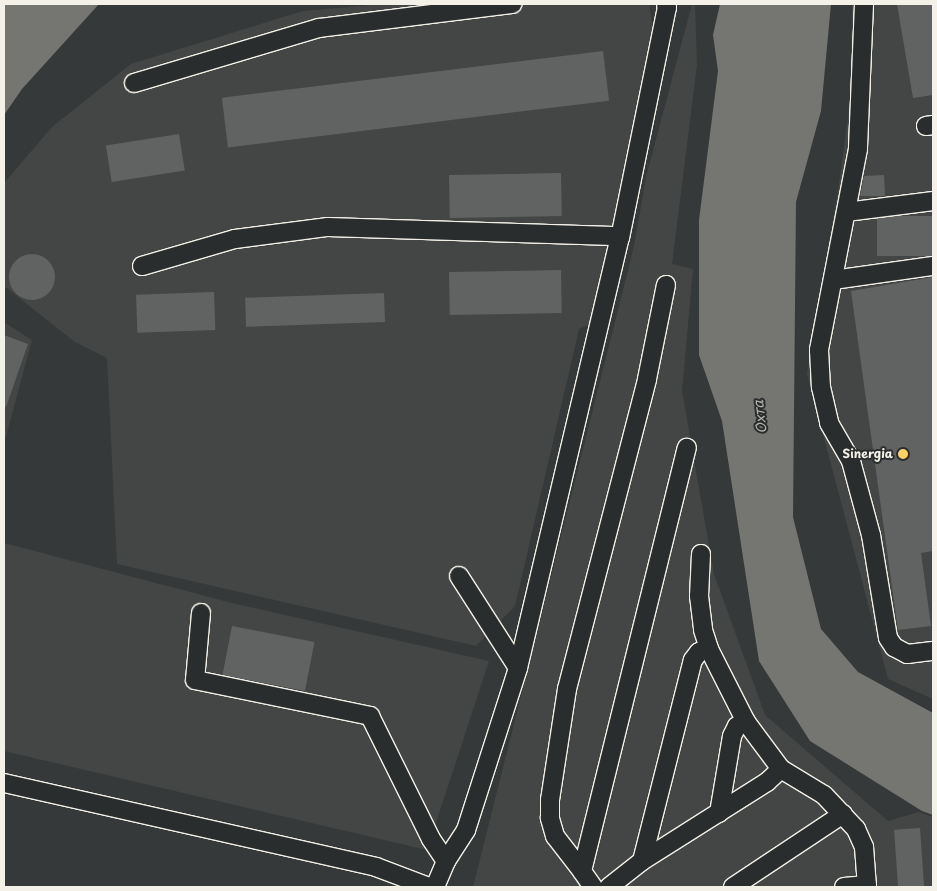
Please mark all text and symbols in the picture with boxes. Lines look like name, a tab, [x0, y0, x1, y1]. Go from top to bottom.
water label: Охта	[750, 399, 770, 435]
place label: Sinergia	[843, 447, 893, 461]
marker: Sinergia	[897, 448, 909, 460]

